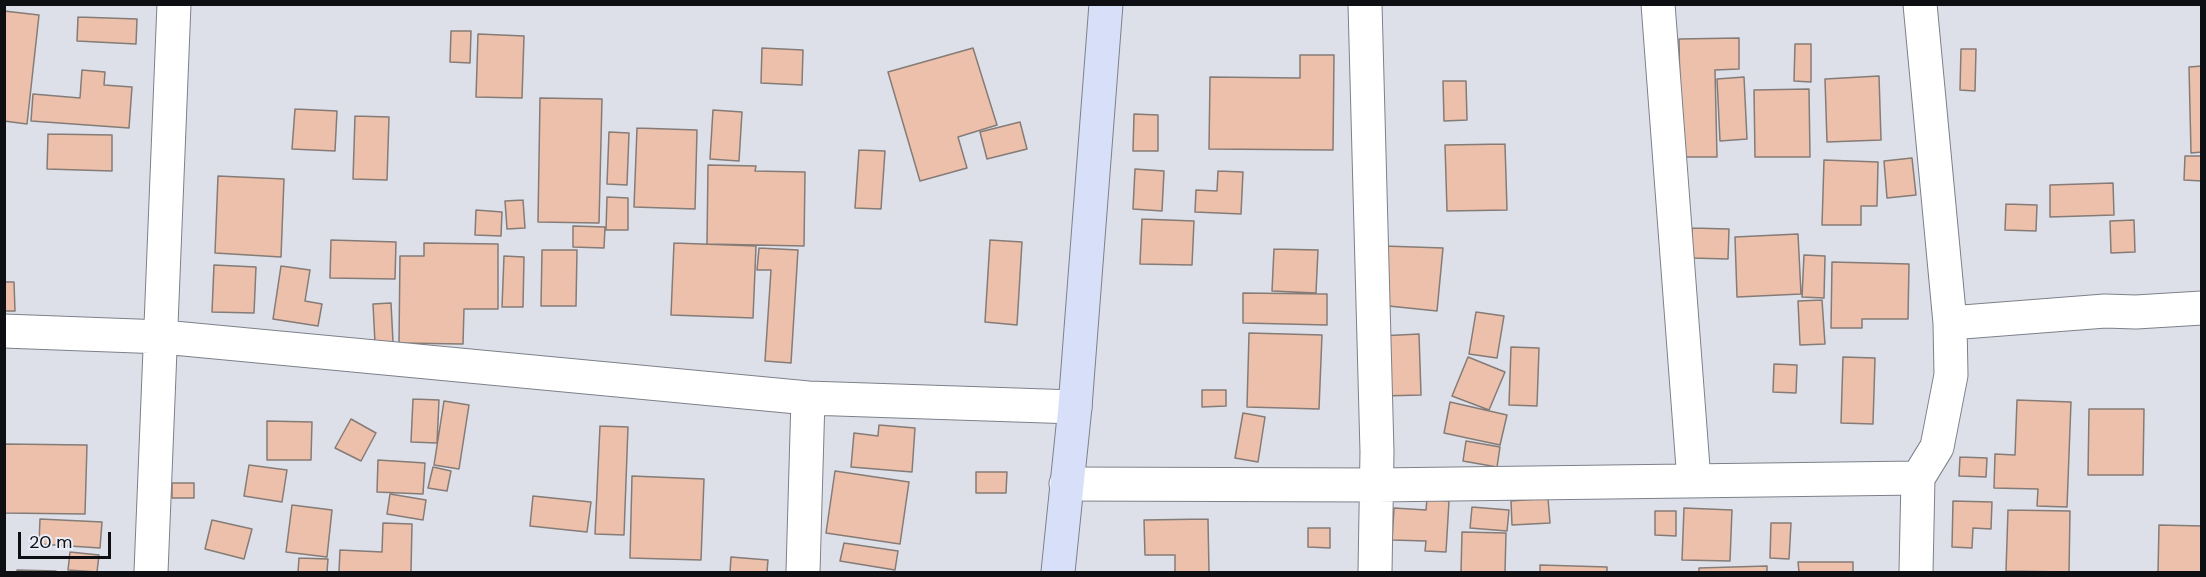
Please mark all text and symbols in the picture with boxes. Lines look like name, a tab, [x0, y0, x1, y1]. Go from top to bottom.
scale bar	[21, 520, 114, 558]
text: 20 m	[29, 530, 72, 554]

